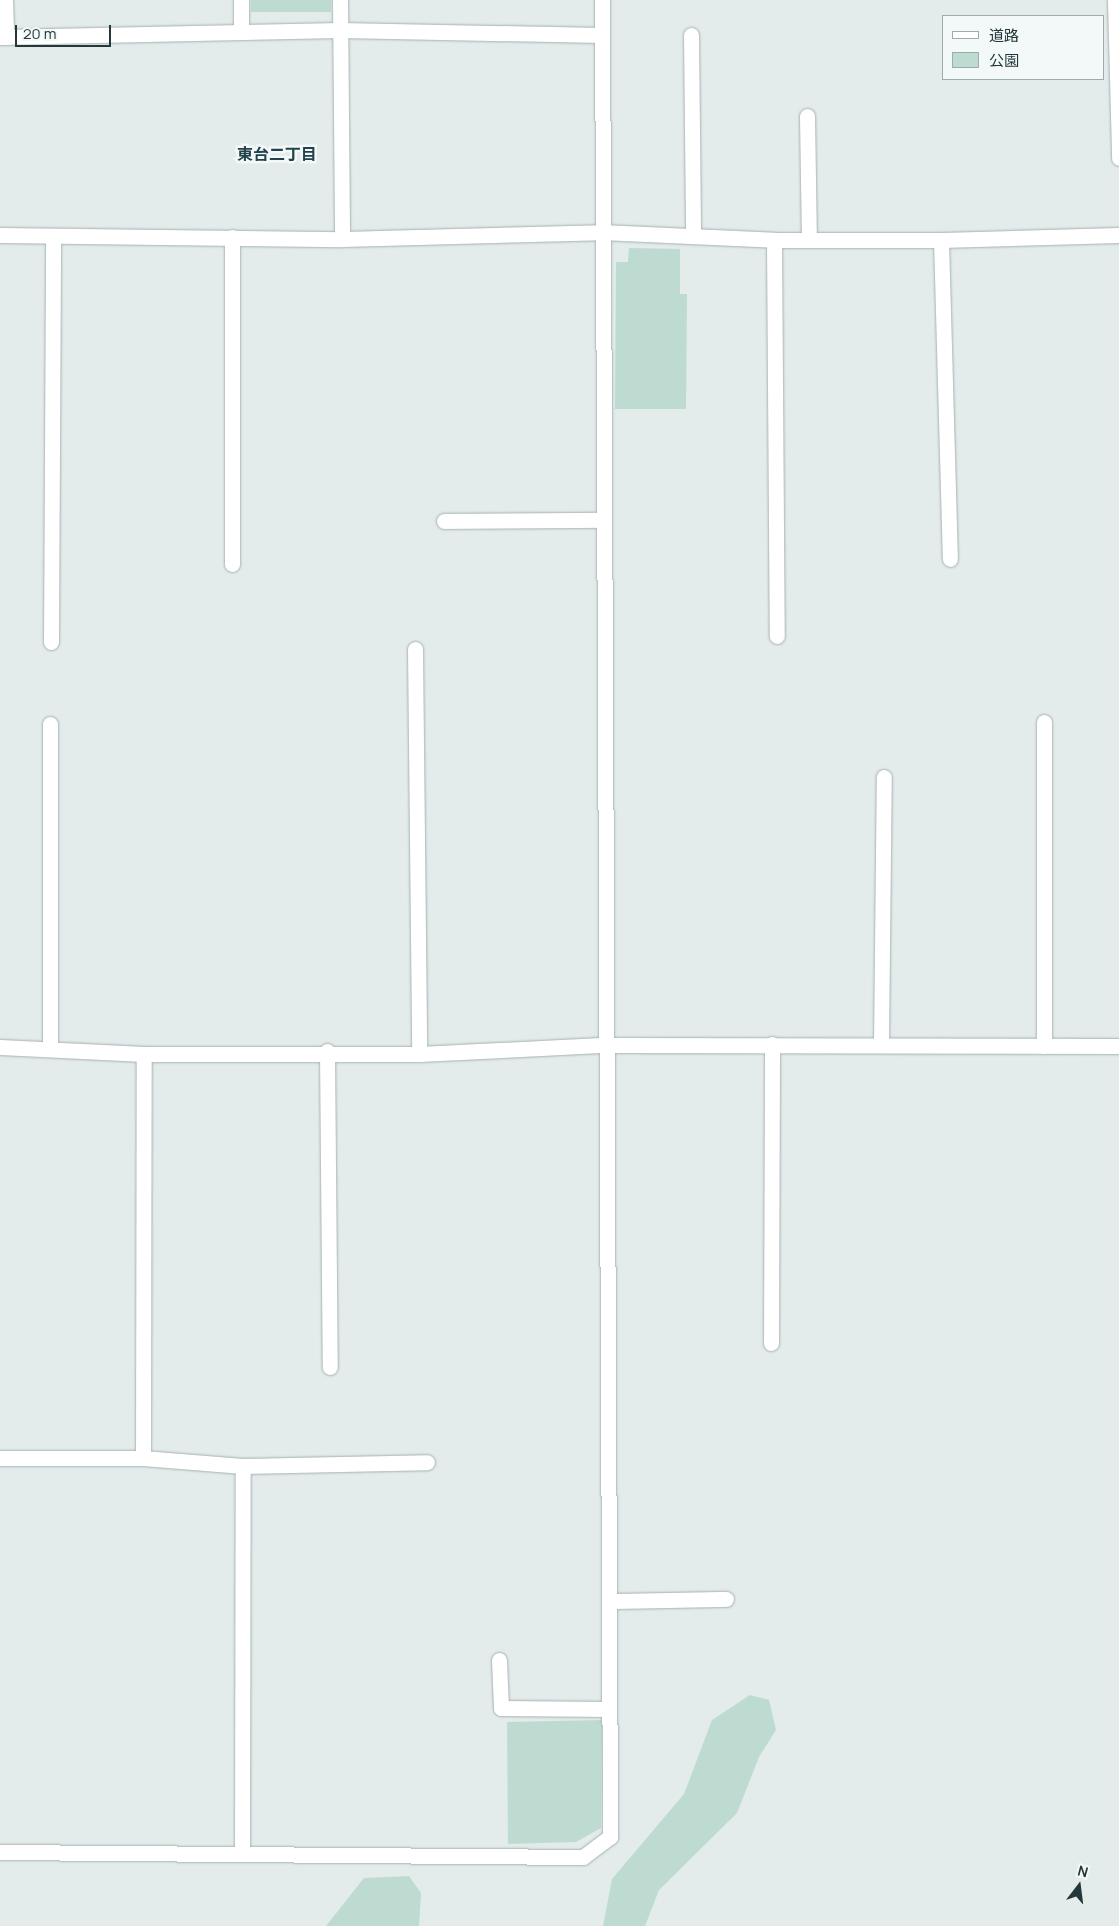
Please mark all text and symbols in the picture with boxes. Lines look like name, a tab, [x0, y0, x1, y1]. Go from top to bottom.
scale bar	[18, 15, 114, 47]
legend	[942, 15, 1104, 80]
text: 20 m	[23, 23, 56, 44]
text: 道路	[989, 25, 1019, 46]
text: 公園	[989, 50, 1019, 71]
district label: 東台二丁目	[237, 144, 317, 164]
north arrow	[1054, 1861, 1104, 1911]
text: N	[1076, 1861, 1090, 1882]

